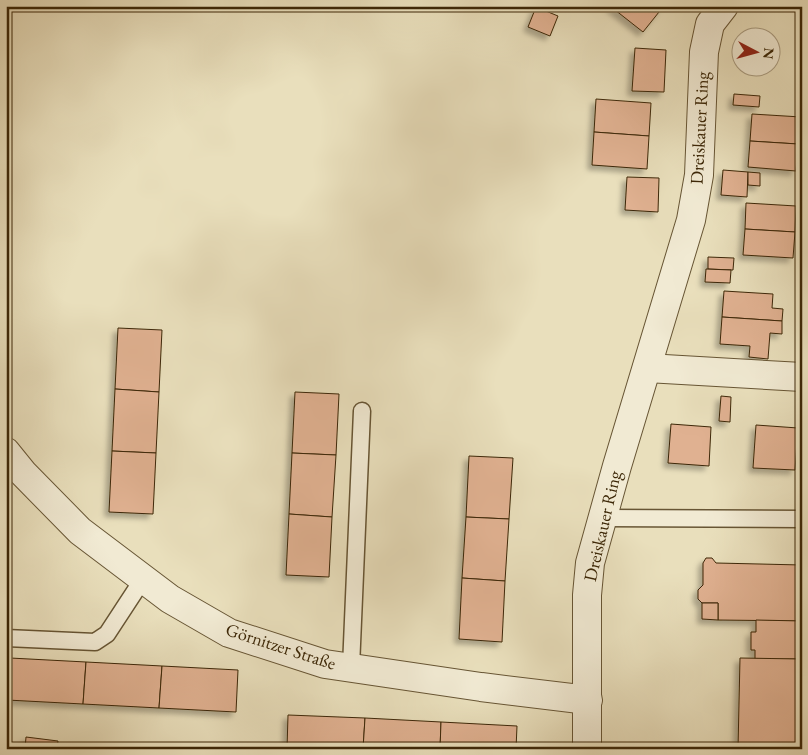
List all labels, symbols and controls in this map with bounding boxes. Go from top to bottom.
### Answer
north arrow [730,28,780,78]
text: N [759,47,778,61]
street label: Dreiskauer Ring [685,71,713,185]
street label: Dreiskauer Ring [578,468,626,584]
street label: Görnitzer Straße [223,617,339,675]

